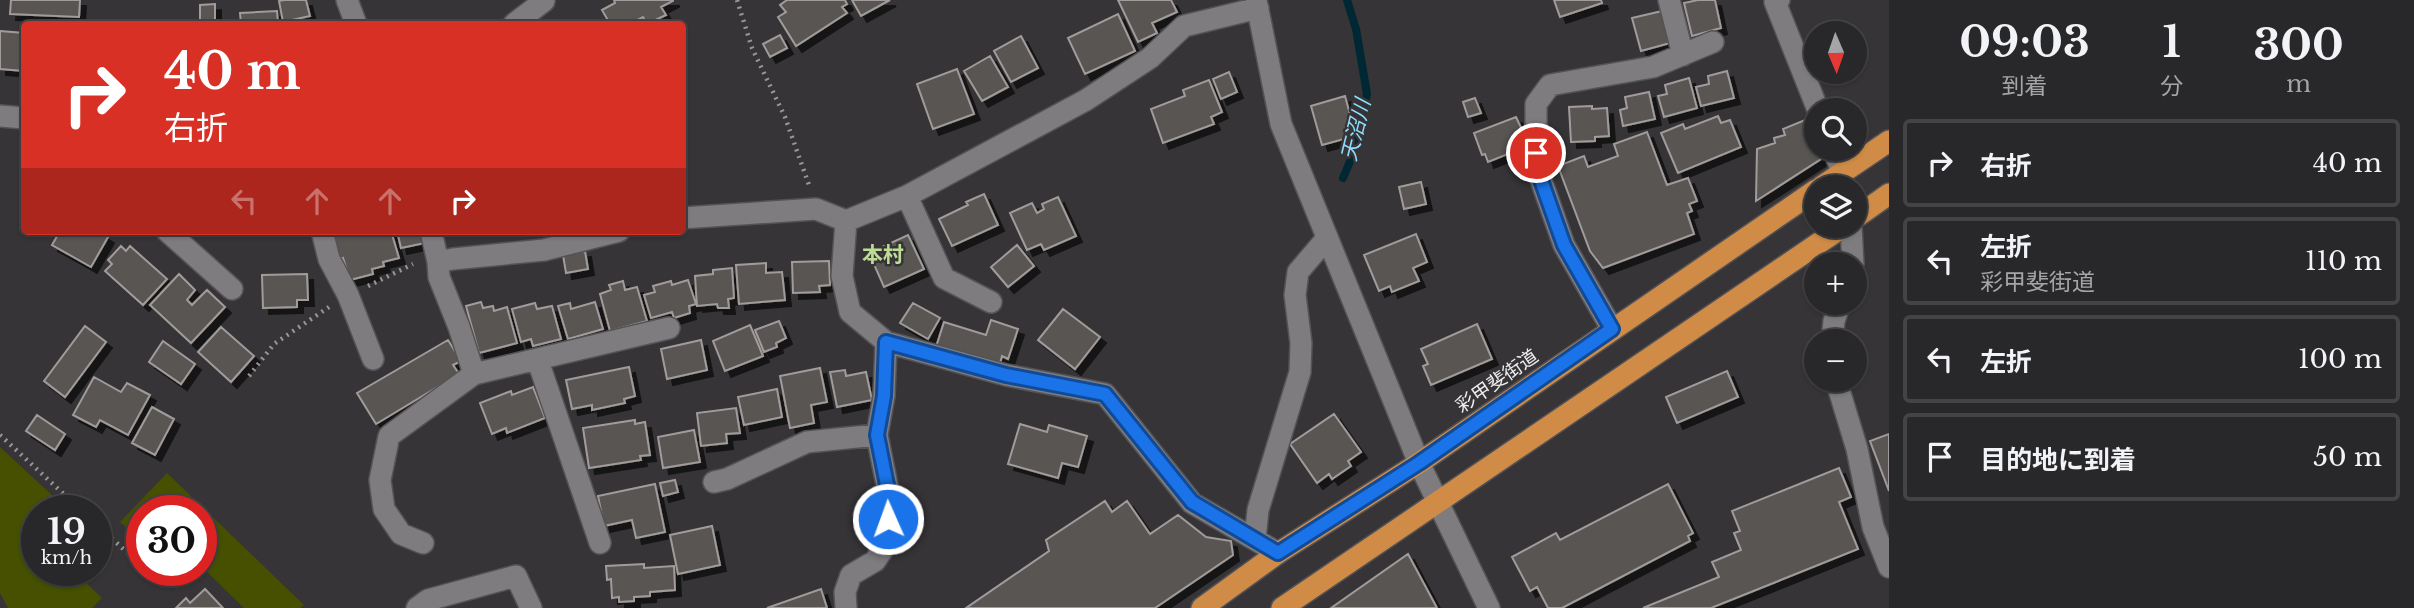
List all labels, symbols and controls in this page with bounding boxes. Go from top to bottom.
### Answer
text: 09:03 [1959,16,2090,68]
text: 1 [2162,16,2181,68]
text: 300 [2253,19,2344,71]
north arrow [1804,21,1867,84]
map controls [1804,21,1867,392]
text: 40 m [164,41,301,102]
icon: right [49,49,140,140]
text: m [2286,70,2311,98]
text: 到着 [2002,72,2048,100]
text: 分 [2160,72,2183,100]
water label: 天沼川 [1336,94,1377,164]
button: search [1804,98,1867,161]
text: 右折 [164,108,228,148]
pin [1506,123,1566,183]
icon: arrive [1517,134,1555,172]
icon: right [1921,144,1959,182]
text: 40 m [2313,147,2382,179]
text: 右折 [1980,150,2032,182]
button: layers [1804,175,1867,238]
icon: left [225,182,263,220]
icon: ahead [298,182,336,220]
icon: ahead [371,182,409,220]
icon: right [444,182,482,220]
text: 左折 [1980,231,2032,263]
district label: 本村 [862,242,904,268]
icon: left [1921,242,1959,280]
text: 110 m [2305,245,2382,277]
button: + [1804,252,1867,315]
text: 彩甲斐街道 [1980,268,2095,296]
button: − [1804,329,1867,392]
icon: left [1921,340,1959,378]
text: 100 m [2298,343,2382,375]
street label: 彩甲斐街道 [1451,344,1543,418]
text: 左折 [1980,346,2032,378]
icon: arrive [1921,438,1959,476]
text: 50 m [2313,441,2382,473]
text: 目的地に到着 [1980,444,2136,476]
position arrow [851,482,925,556]
speed limit sign: 30 [126,495,217,586]
text: 19 [47,510,86,553]
text: km/h [41,547,92,569]

